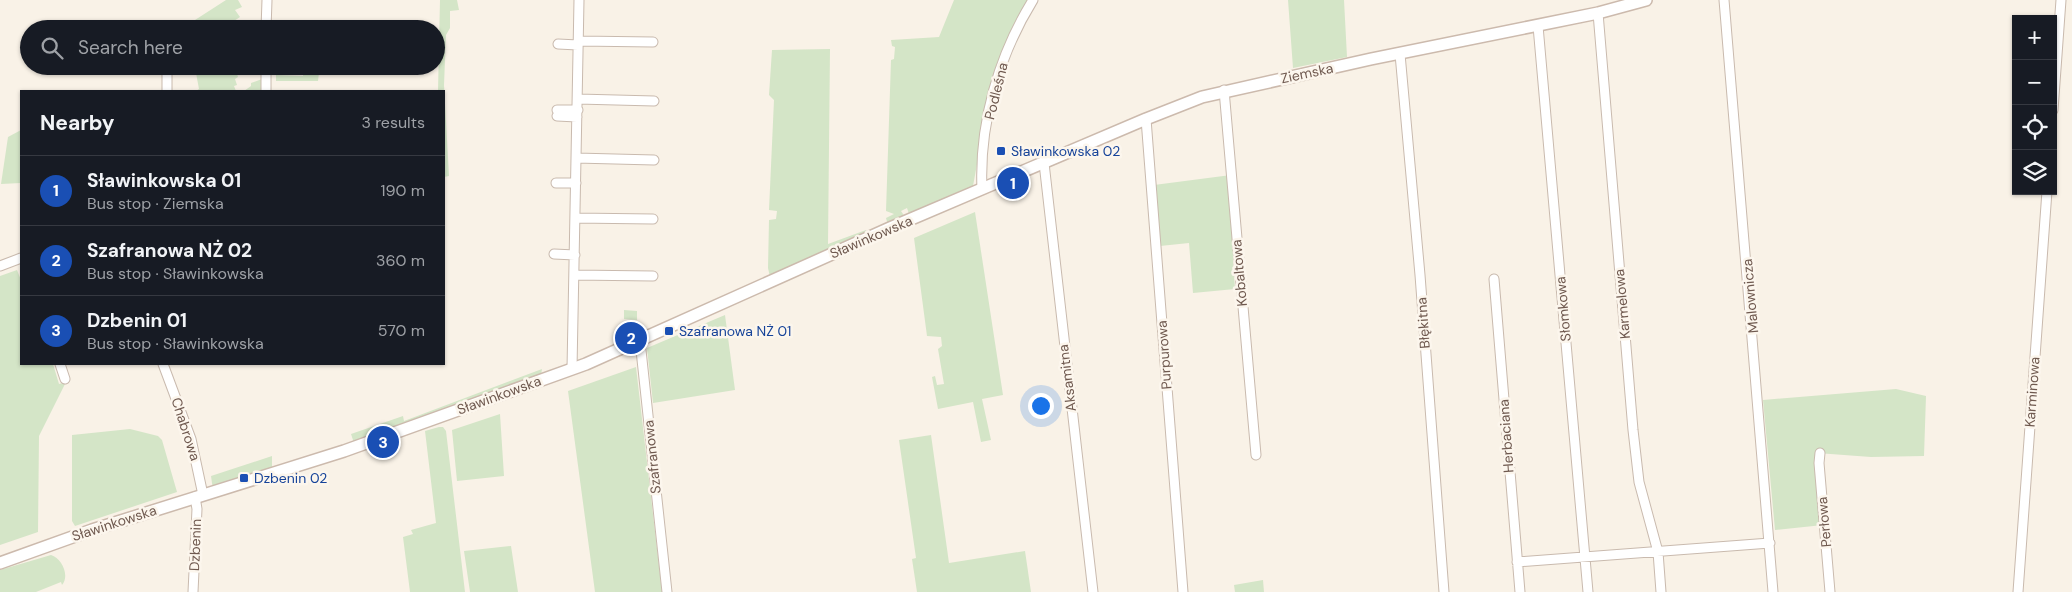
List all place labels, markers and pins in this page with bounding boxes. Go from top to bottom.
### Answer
place label: Sławinkowska 02 [1011,142,1120,160]
marker: Sławinkowska 02 [995,145,1007,157]
pin: 1 [997,164,1029,202]
pin: 2 [615,319,647,357]
place label: Szafranowa NŻ 01 [679,322,791,340]
marker: Szafranowa NŻ 01 [663,325,675,337]
pin: 3 [367,423,399,461]
place label: Dzbenin 02 [254,469,327,487]
marker: Dzbenin 02 [238,472,250,484]

